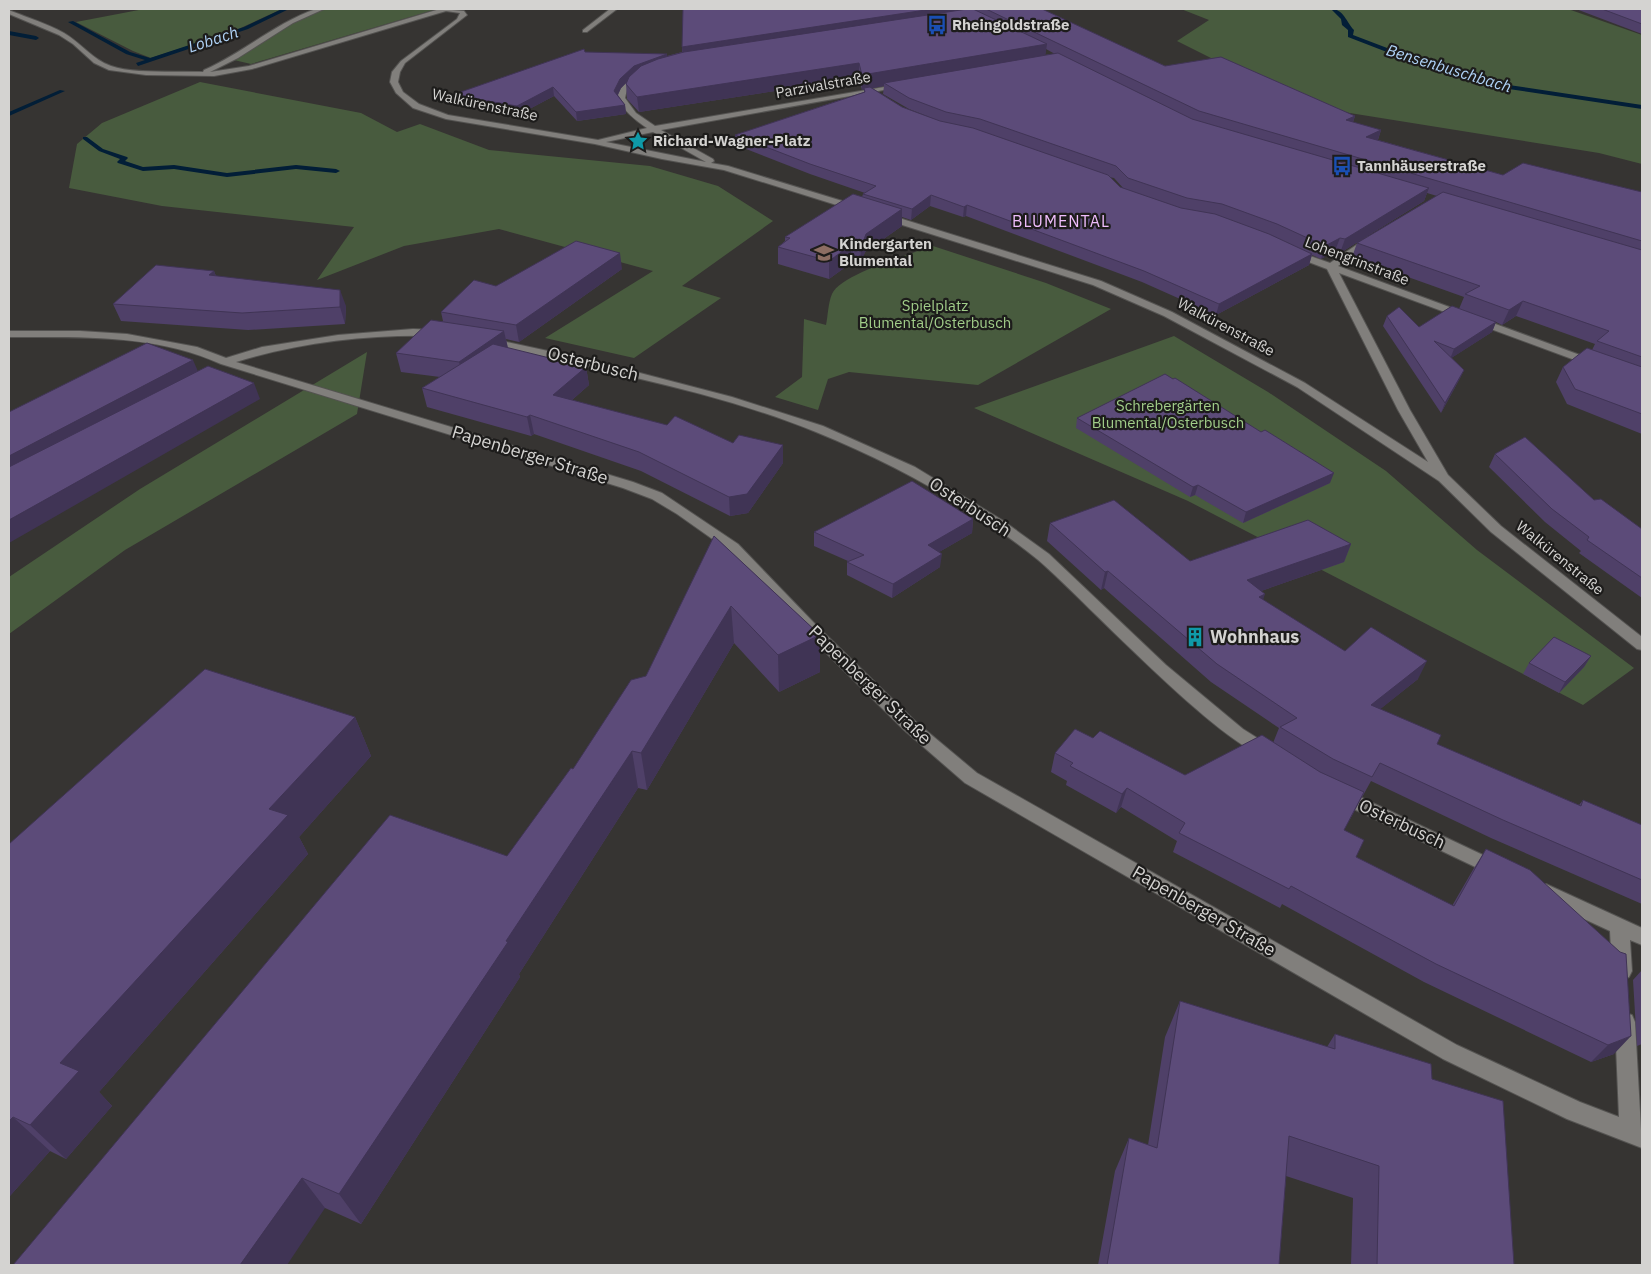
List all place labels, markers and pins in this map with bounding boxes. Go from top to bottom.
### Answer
bus stop icon: Rheingoldstraße [926,14,948,36]
place label: Rheingoldstraße [952,15,1069,34]
place icon: Richard-Wagner-Platz [627,130,649,152]
place label: Richard-Wagner-Platz [653,131,811,150]
bus stop icon: Tannhäuserstraße [1331,155,1353,177]
place label: Tannhäuserstraße [1357,156,1486,175]
place label: Kindergarten Blumental [839,234,932,270]
school or university icon: Kindergarten Blumental [813,242,835,264]
place label: Wohnhaus [1210,625,1299,648]
building icon: Wohnhaus [1184,626,1206,648]

